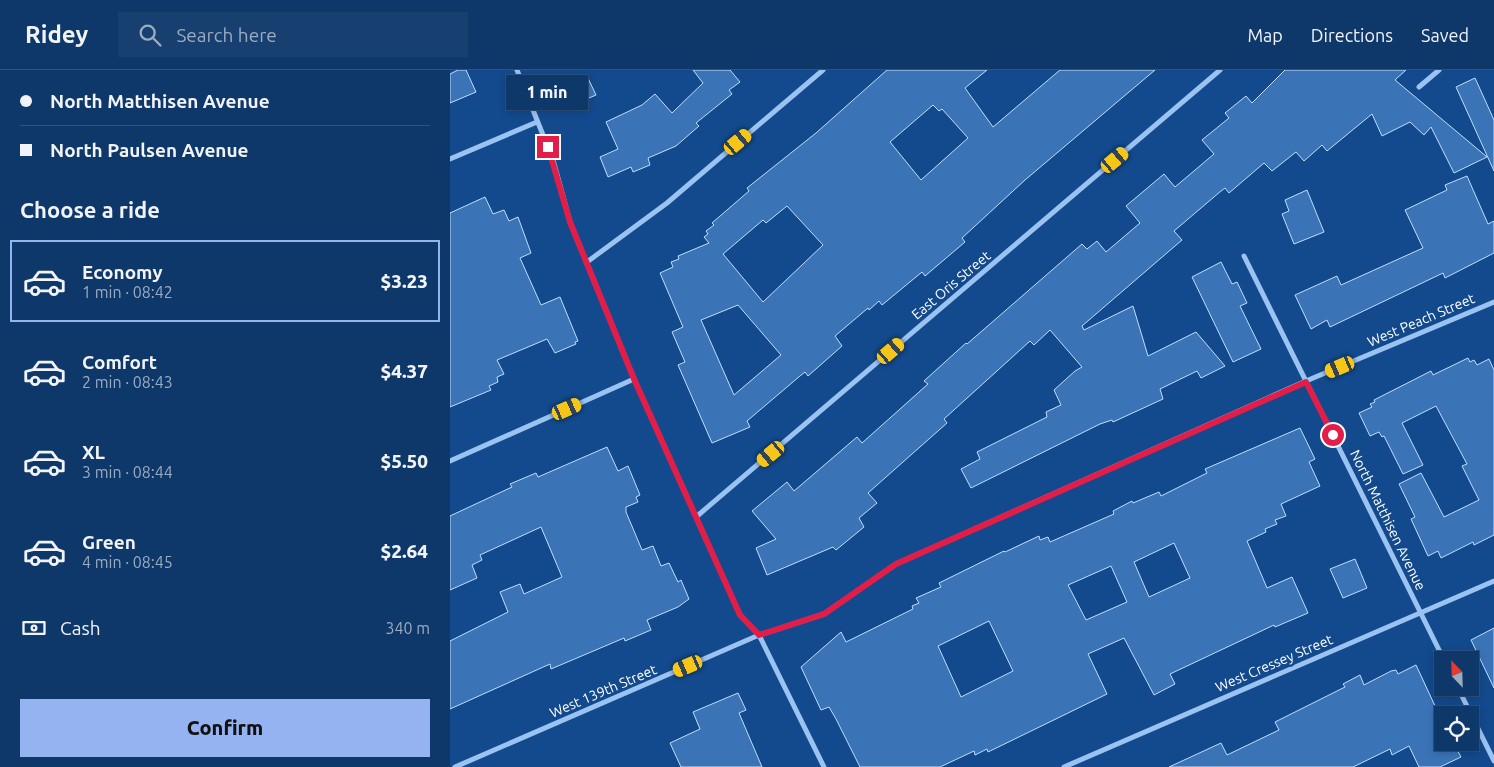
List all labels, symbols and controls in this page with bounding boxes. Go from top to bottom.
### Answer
search box [118,12,468,57]
text: Ridey [25,21,88,48]
icon: search [136,21,164,49]
text: Search here [176,24,277,46]
text: Map [1247,25,1283,45]
text: Directions [1311,25,1393,45]
text: Saved [1421,25,1469,45]
callout: 1 min [507,75,589,110]
text: 1 min [527,83,567,101]
text: North Matthisen Avenue [50,90,270,112]
car [721,127,754,157]
route end [537,136,559,158]
text: North Paulsen Avenue [50,139,249,161]
car [1098,145,1131,175]
text: Choose a ride [20,197,160,222]
street label: East Oris Street [908,247,994,323]
icon: car [22,259,67,304]
text: Economy [82,261,163,283]
text: $3.23 [380,270,428,292]
text: 1 min · 08:42 [82,283,173,301]
street label: West Peach Street [1365,290,1478,350]
car [874,335,907,367]
icon: car [22,349,67,394]
text: Comfort [82,351,157,373]
car [1323,354,1356,380]
text: $4.37 [380,360,428,382]
text: 2 min · 08:43 [82,373,173,391]
car [550,396,583,422]
route start [1322,424,1344,446]
icon: car [22,439,67,484]
car [754,439,787,469]
text: XL [82,441,105,463]
street label: North Matthisen Avenue [1347,447,1429,593]
text: $5.50 [380,450,428,472]
text: 3 min · 08:44 [82,463,173,481]
icon: car [22,529,67,574]
text: Green [82,531,136,553]
text: $2.64 [380,540,428,562]
text: 4 min · 08:45 [82,553,173,571]
icon: cash [20,614,48,642]
text: Cash [60,617,101,639]
text: 340 m [385,619,430,637]
street label: West Cressey Street [1213,631,1335,695]
north arrow [1434,651,1479,696]
map controls [1434,651,1479,751]
car [671,653,704,679]
street label: West 139th Street [547,661,659,721]
button: Confirm [20,699,430,757]
button: locate [1434,706,1479,751]

